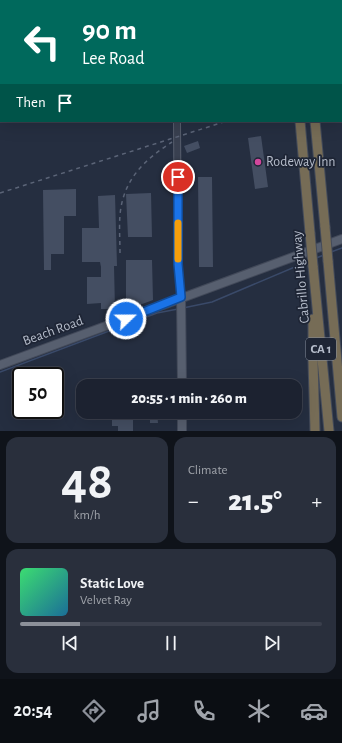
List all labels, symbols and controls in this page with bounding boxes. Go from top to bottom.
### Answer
icon: left [16,16,68,68]
text: 90 m [82,17,137,45]
text: Lee Road [82,50,145,68]
icon: arrive [54,92,76,114]
text: Then [16,95,46,110]
place label: Rodeway Inn [266,155,336,169]
marker: Rodeway Inn [253,157,263,167]
pin [161,160,195,194]
icon: arrive [167,166,189,188]
street label: Cabrillo Highway [290,230,312,324]
position arrow [105,298,147,340]
street label: Beach Road [21,314,85,348]
road number: CA 1 [306,338,336,360]
speed limit sign: 50 [12,367,64,419]
text: 20:55 · 1 min · 260 m [131,391,247,406]
text: 48 [61,456,113,508]
text: Climate [188,464,227,477]
text: 21.5° [228,486,282,516]
text: − [188,490,199,512]
text: + [311,490,322,512]
text: km/h [74,509,100,522]
text: Static Love [80,576,144,591]
text: Velvet Ray [80,594,132,607]
icon: previous [59,632,81,654]
icon: pause [160,632,182,654]
icon: next [261,632,283,654]
icon: directions [80,697,108,725]
icon: music [135,697,163,725]
icon: phone [190,697,218,725]
icon: climate [245,697,273,725]
icon: car [300,697,328,725]
text: 20:54 [14,702,52,720]

